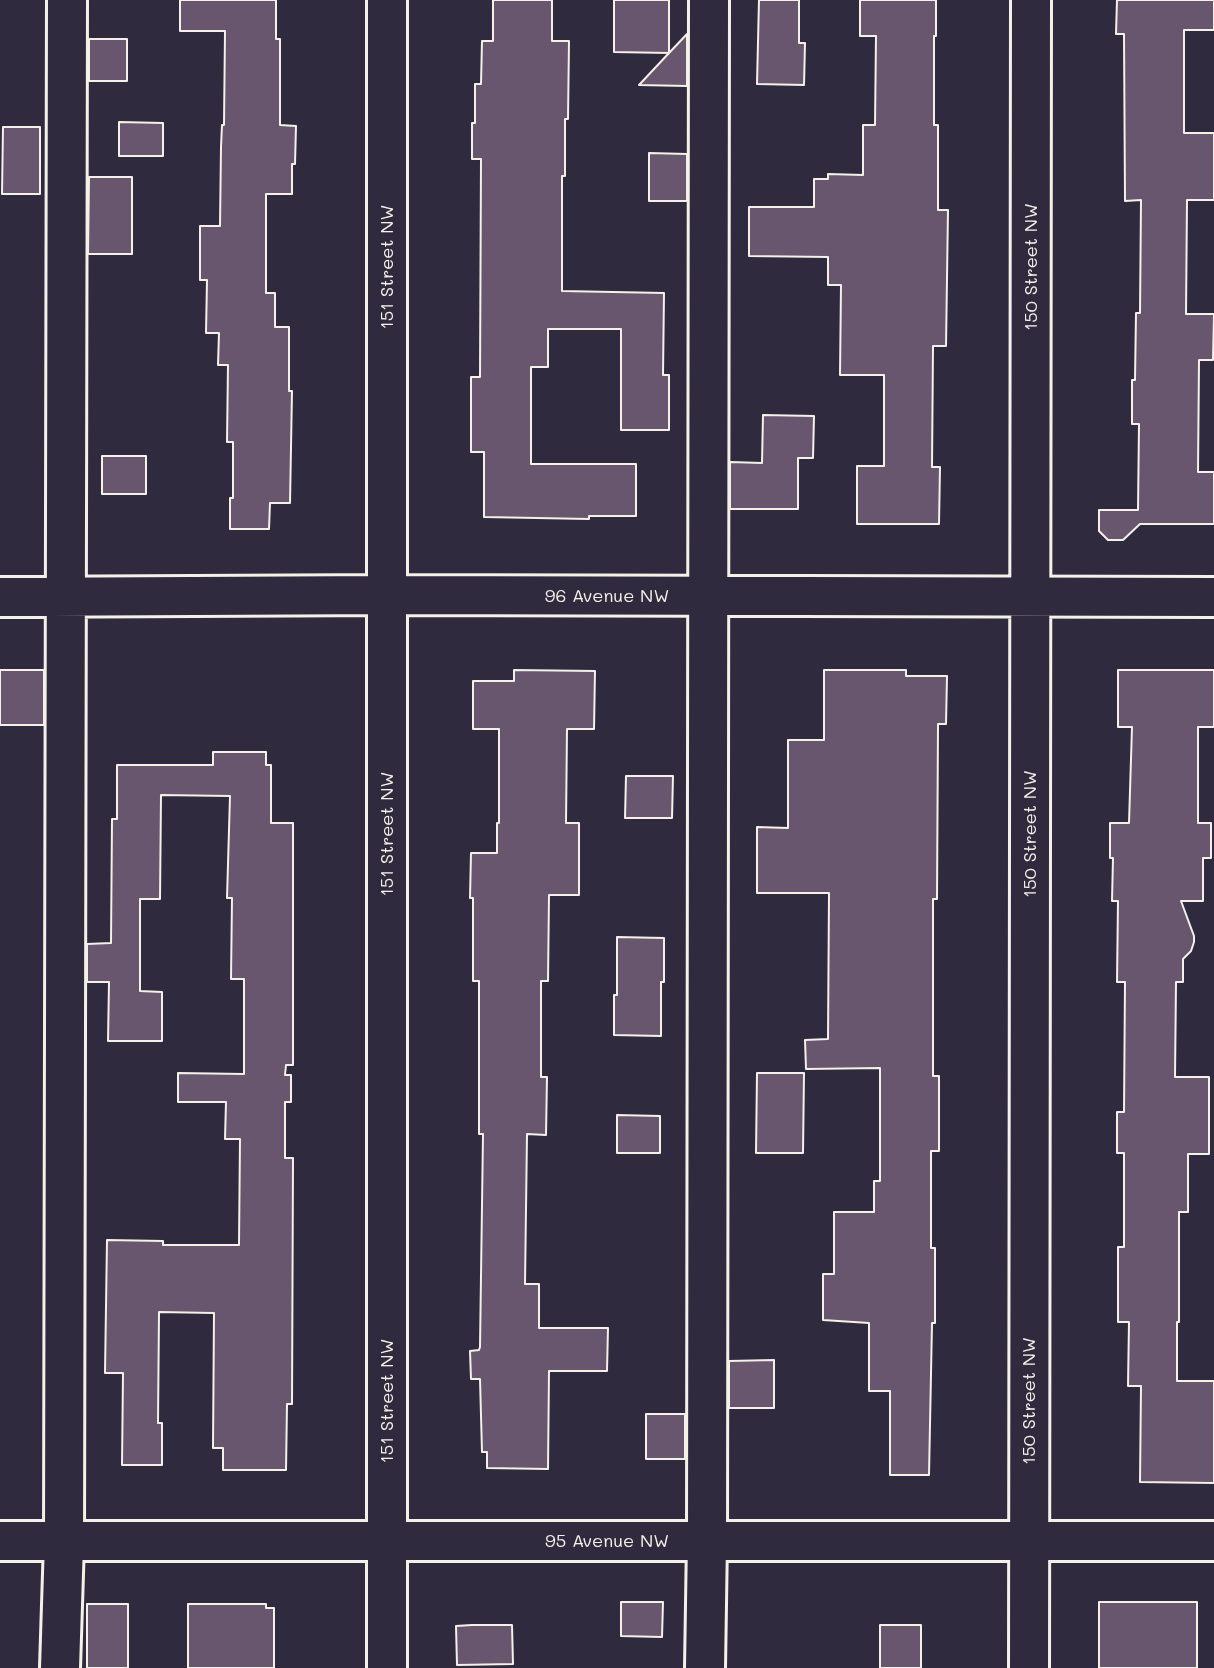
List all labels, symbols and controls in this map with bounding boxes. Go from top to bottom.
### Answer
street label: 150 Street NW [1020,203,1042,331]
street label: 151 Street NW [376,205,398,329]
street label: 96 Avenue NW [545,585,669,607]
street label: 150 Street NW [1019,770,1041,898]
street label: 151 Street NW [376,772,398,896]
street label: 150 Street NW [1018,1337,1040,1465]
street label: 151 Street NW [376,1339,398,1463]
street label: 95 Avenue NW [545,1530,669,1552]

